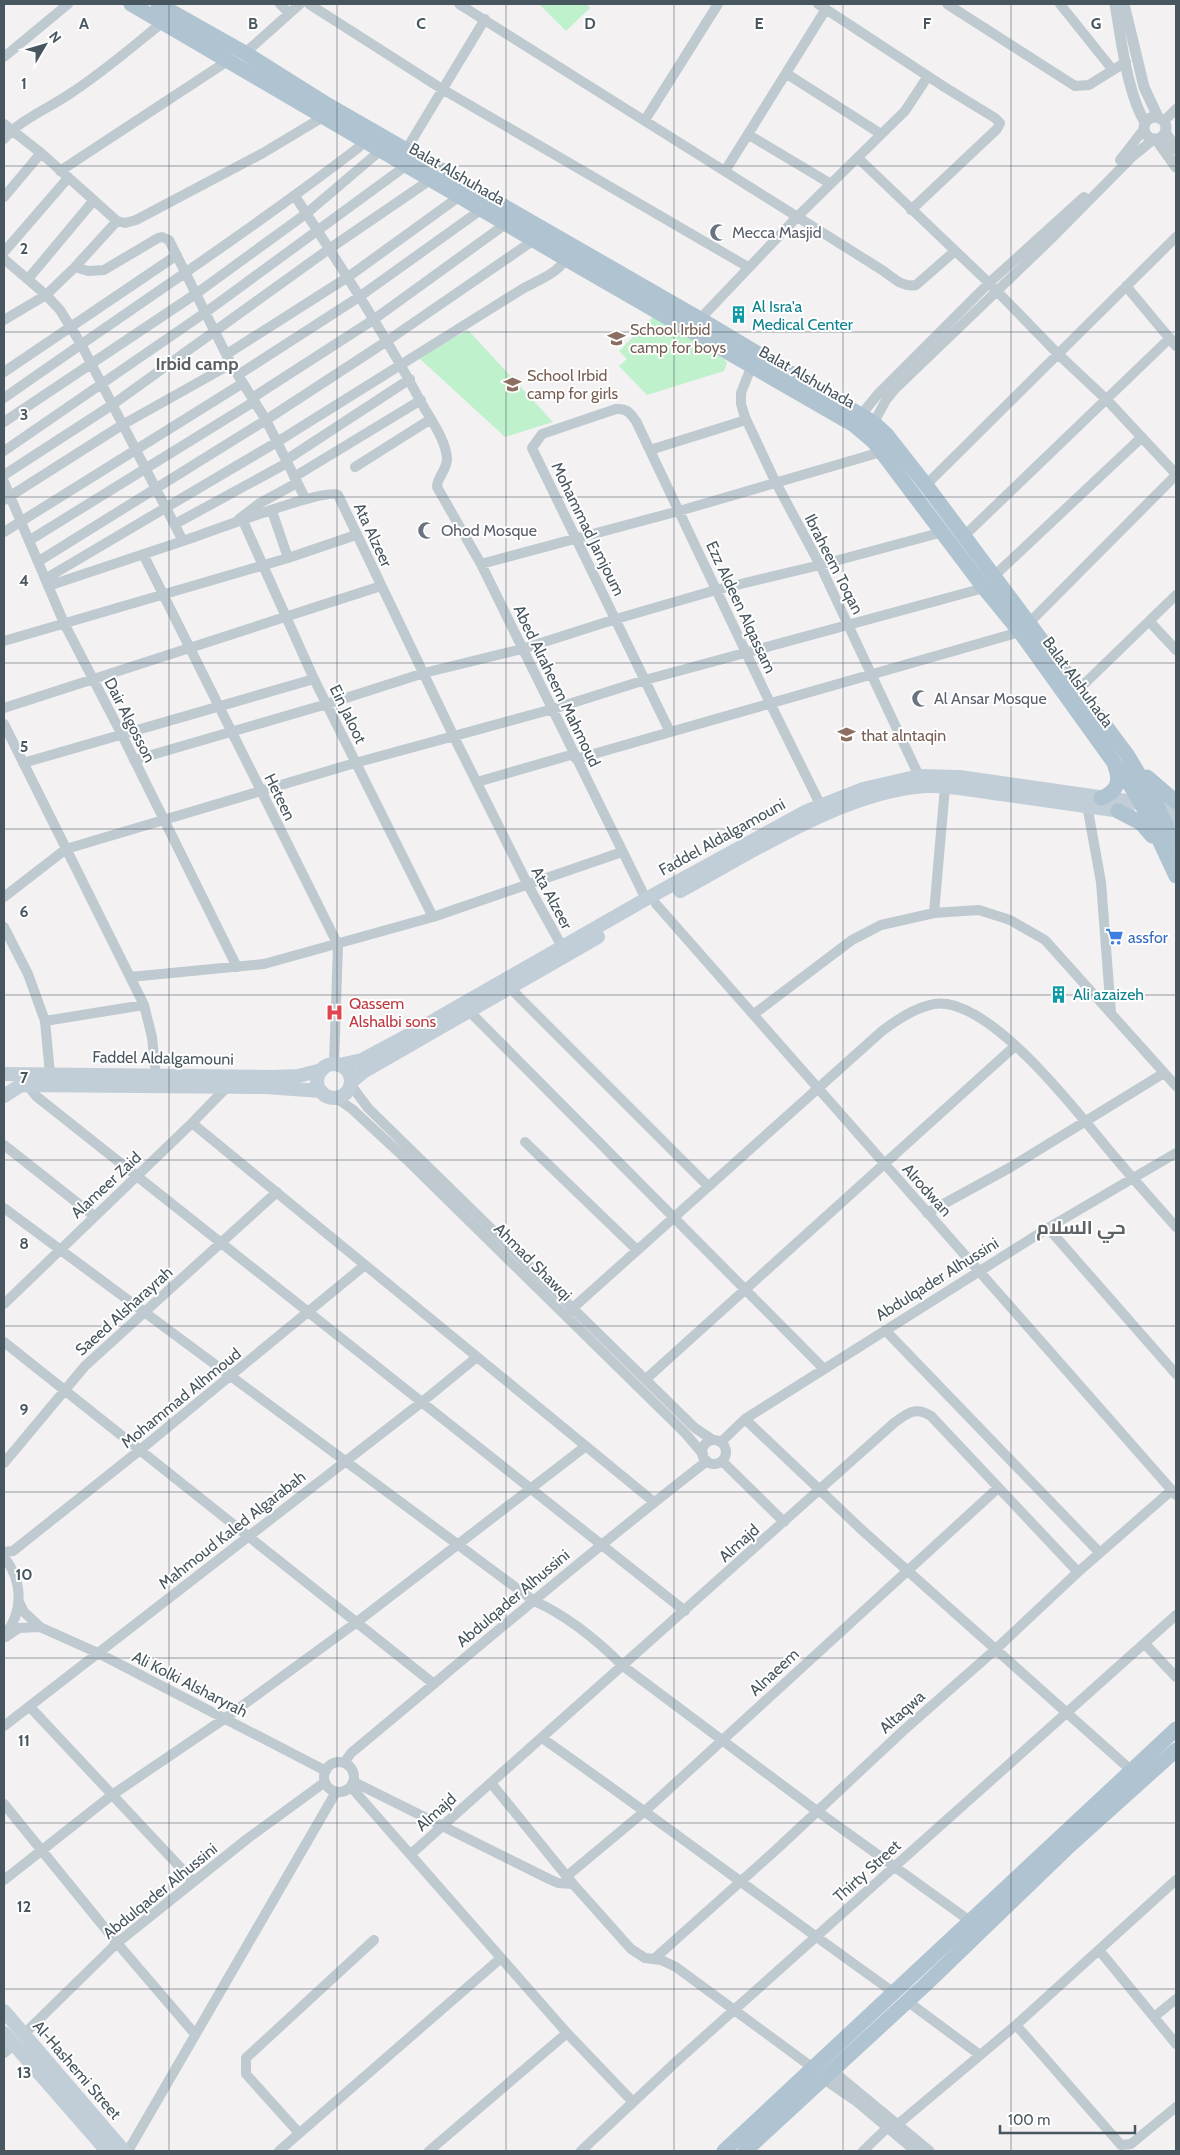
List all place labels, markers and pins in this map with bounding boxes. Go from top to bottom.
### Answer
mosque icon: Mecca Masjid [708,222,728,242]
place label: Mecca Masjid [732,223,822,242]
place label: Al Isra'a Medical Center [752,297,854,334]
building icon: Al Isra'a Medical Center [728,305,748,325]
place label: School Irbid camp for boys [630,320,727,357]
school or university icon: School Irbid camp for boys [606,328,626,348]
place label: School Irbid camp for girls [527,366,619,403]
school or university icon: School Irbid camp for girls [503,374,523,394]
mosque icon: Ohod Mosque [417,520,437,540]
place label: Ohod Mosque [441,521,537,540]
mosque icon: Al Ansar Mosque [910,688,930,708]
place label: Al Ansar Mosque [934,689,1047,708]
school or university icon: that alntaqin [837,725,857,745]
place label: that alntaqin [861,726,946,745]
supermarket icon: assfor [1104,927,1124,947]
place label: assfor [1128,928,1169,947]
building icon: Ali azaizeh [1049,984,1069,1004]
place label: Ali azaizeh [1073,985,1144,1004]
place label: Qassem Alshalbi sons [349,994,437,1031]
hospital icon: Qassem Alshalbi sons [325,1002,345,1022]

